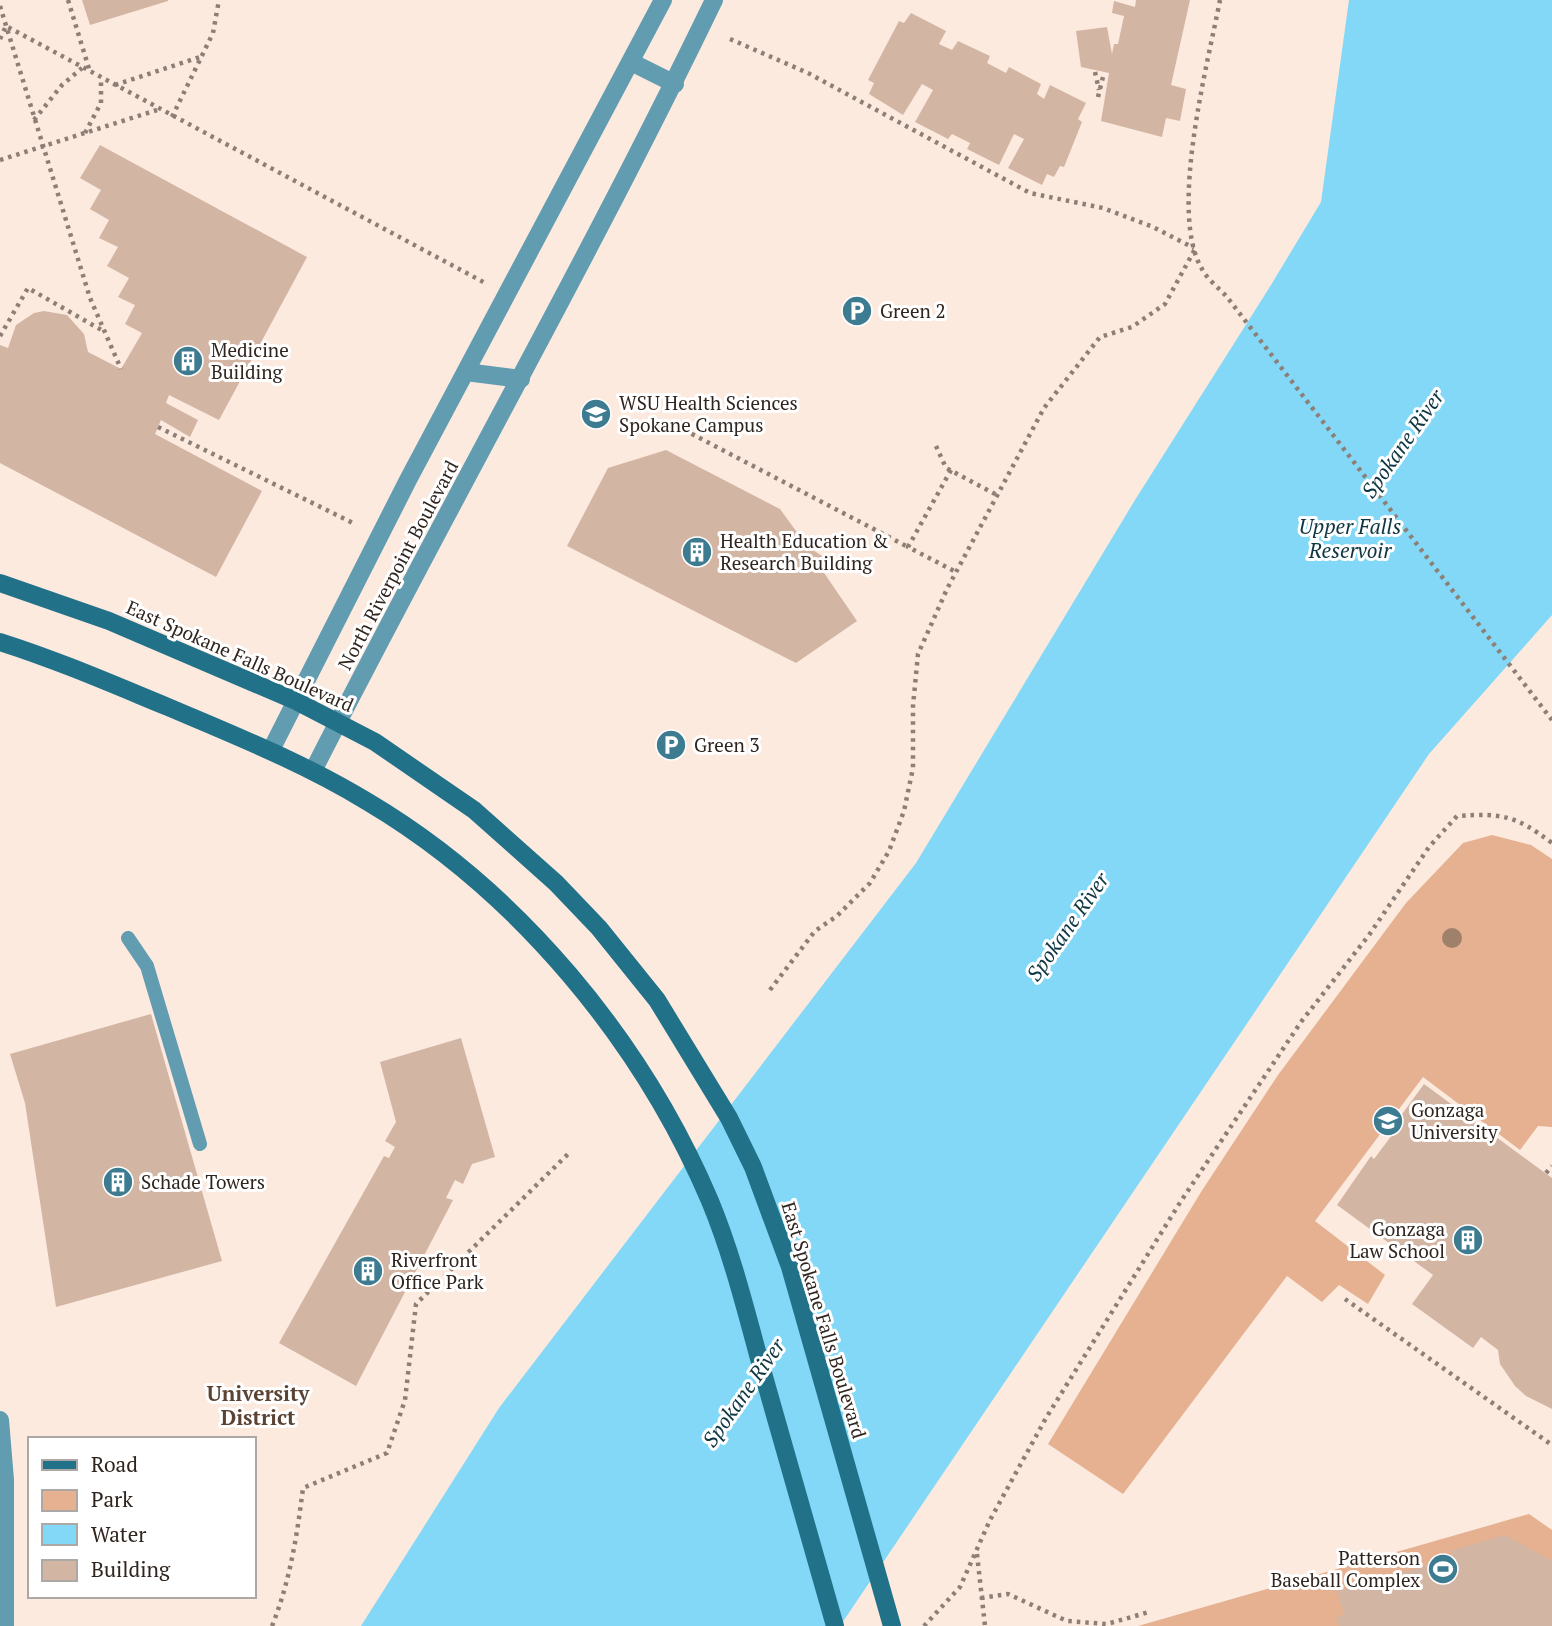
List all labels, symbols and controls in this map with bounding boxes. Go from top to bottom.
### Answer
parking icon: Green 2 [840,294,874,328]
place label: Green 2 [880,298,946,323]
place label: Medicine Building [211,337,289,384]
building icon: Medicine Building [171,344,205,378]
water label: Spokane River [1355,383,1450,503]
place label: WSU Health Sciences Spokane Campus [619,390,798,437]
school or university icon: WSU Health Sciences Spokane Campus [579,397,613,431]
street label: North Riverpoint Boulevard [332,455,464,674]
water label: Upper Falls Reservoir [1299,512,1401,564]
place label: Health Education & Research Building [720,528,888,575]
building icon: Health Education & Research Building [680,535,714,569]
street label: East Spokane Falls Boulevard [123,594,358,717]
parking icon: Green 3 [654,728,688,762]
place label: Green 3 [694,732,760,757]
water label: Spokane River [1020,866,1115,986]
place label: Gonzaga University [1411,1097,1498,1144]
school or university icon: Gonzaga University [1371,1104,1405,1138]
building icon: Schade Towers [101,1165,135,1199]
place label: Schade Towers [141,1169,265,1194]
street label: East Spokane Falls Boulevard [777,1198,873,1442]
place label: Gonzaga Law School [1350,1216,1445,1263]
building icon: Gonzaga Law School [1451,1223,1485,1257]
place label: Riverfront Office Park [391,1247,484,1294]
building icon: Riverfront Office Park [351,1254,385,1288]
water label: Spokane River [696,1332,791,1452]
district label: University District [207,1379,310,1431]
legend [28,1437,256,1598]
text: Road [91,1450,138,1478]
text: Park [91,1485,133,1513]
text: Water [91,1520,146,1548]
place label: Patterson Baseball Complex [1271,1545,1420,1592]
sports icon: Patterson Baseball Complex [1426,1552,1460,1586]
text: Building [91,1555,171,1583]

